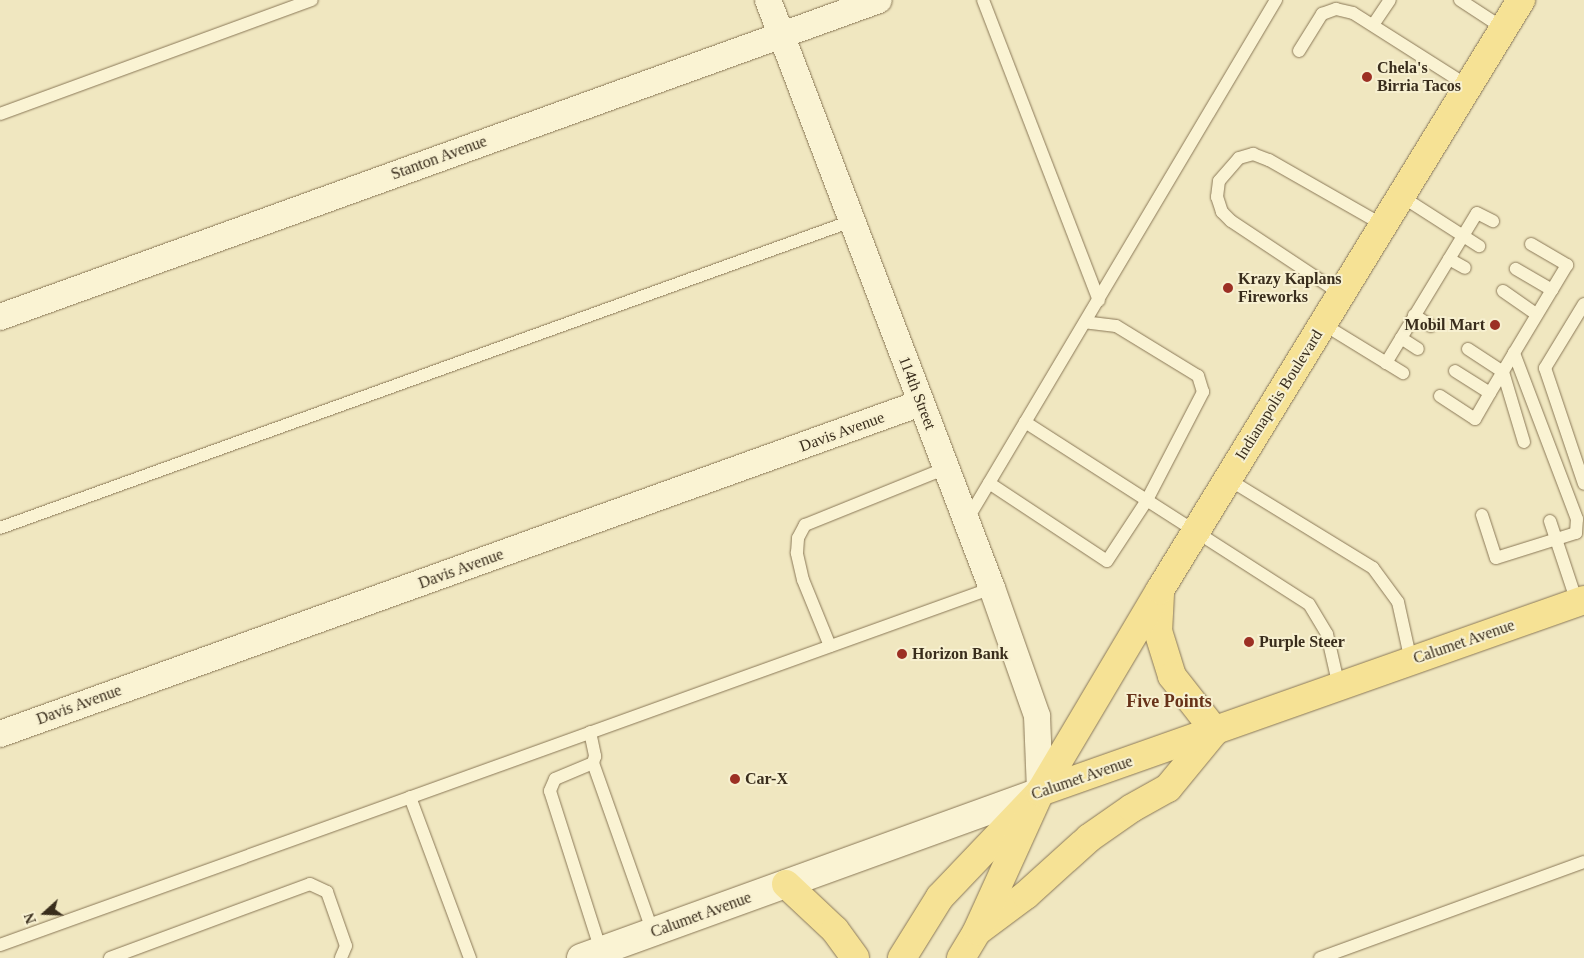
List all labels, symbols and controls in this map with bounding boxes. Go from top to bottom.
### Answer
place label: Chela's Birria Tacos [1377,58,1461,96]
marker: Chela's Birria Tacos [1361,71,1373,83]
street label: Stanton Avenue [388,132,490,184]
place label: Krazy Kaplans Fireworks [1238,269,1342,307]
marker: Krazy Kaplans Fireworks [1222,282,1234,294]
place label: Mobil Mart [1405,315,1485,335]
marker: Mobil Mart [1489,319,1501,331]
street label: Indianapolis Boulevard [1231,326,1327,464]
street label: 114th Street [894,354,940,432]
street label: Davis Avenue [796,408,888,456]
street label: Davis Avenue [415,545,507,593]
street label: Calumet Avenue [1410,616,1518,668]
place label: Purple Steer [1259,632,1345,652]
marker: Purple Steer [1243,636,1255,648]
place label: Horizon Bank [912,644,1008,664]
marker: Horizon Bank [896,648,908,660]
street label: Davis Avenue [33,681,125,729]
district label: Five Points [1126,690,1212,712]
street label: Calumet Avenue [1028,752,1136,804]
place label: Car-X [745,769,788,789]
marker: Car-X [729,773,741,785]
north arrow [20,888,70,938]
street label: Calumet Avenue [648,888,754,942]
text: N [22,911,39,926]

